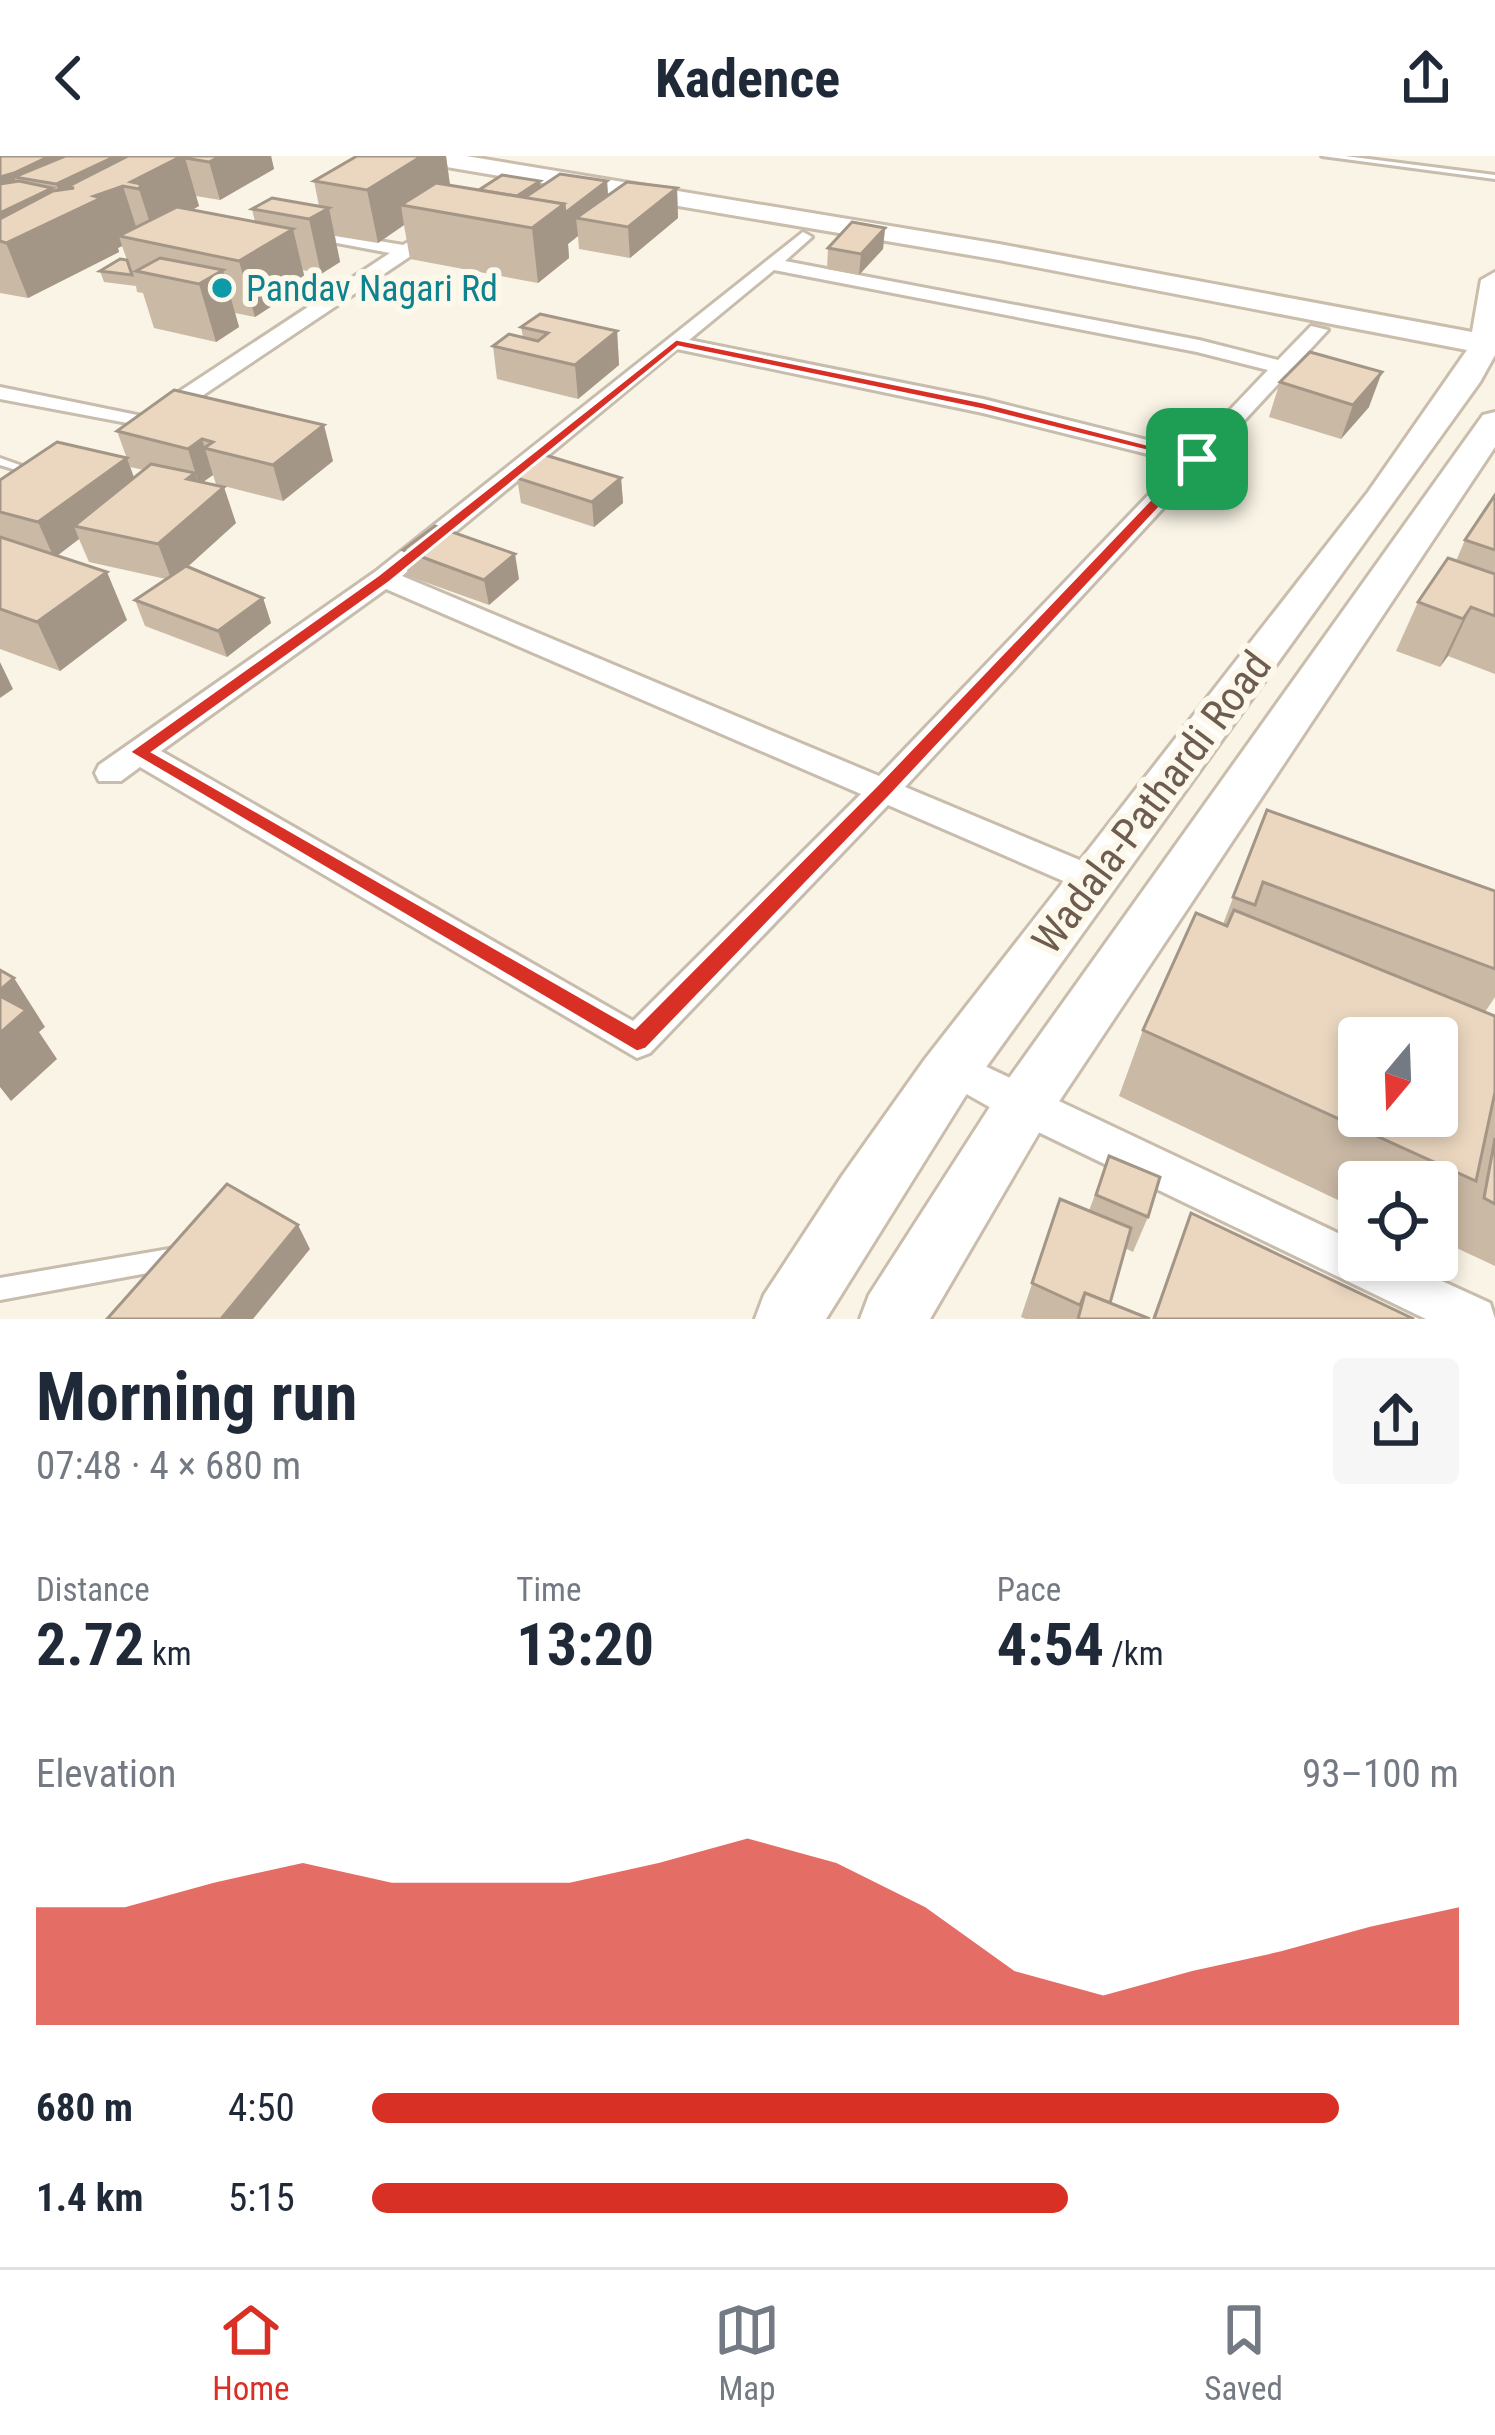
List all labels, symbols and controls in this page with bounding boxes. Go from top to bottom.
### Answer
icon: back [36,45,102,111]
icon: share [1393,45,1459,111]
text: Kadence [655,47,840,110]
place label: Pandav Nagari Rd [246,268,498,310]
marker: Pandav Nagari Rd [209,275,235,301]
pin [1146,408,1248,510]
icon: arrive [1164,426,1230,492]
street label: Wadala-Pathardi Road [1022,642,1281,963]
north arrow [1338,1017,1458,1137]
map controls [1338,1017,1458,1281]
button: locate [1338,1161,1458,1281]
button: share [1333,1358,1459,1484]
text: Morning run [36,1359,358,1436]
text: 07:48 · 4 × 680 m [36,1443,301,1489]
text: Distance [36,1570,150,1609]
text: Time [516,1570,581,1609]
text: Pace [997,1570,1061,1609]
text: 2.72 [36,1609,144,1680]
text: 13:20 [516,1609,654,1680]
text: 4:54 [997,1609,1104,1680]
text: km [144,1634,192,1673]
text: /km [1104,1634,1164,1673]
text: Elevation [36,1751,176,1797]
text: 93–100 m [1302,1751,1459,1797]
text: 680 m [36,2085,133,2131]
text: 4:50 [228,2085,295,2131]
text: 1.4 km [36,2175,143,2221]
text: 5:15 [228,2175,295,2221]
tab: Home [212,2297,290,2408]
tab: Map [714,2297,780,2408]
tab: Saved [1204,2297,1283,2408]

